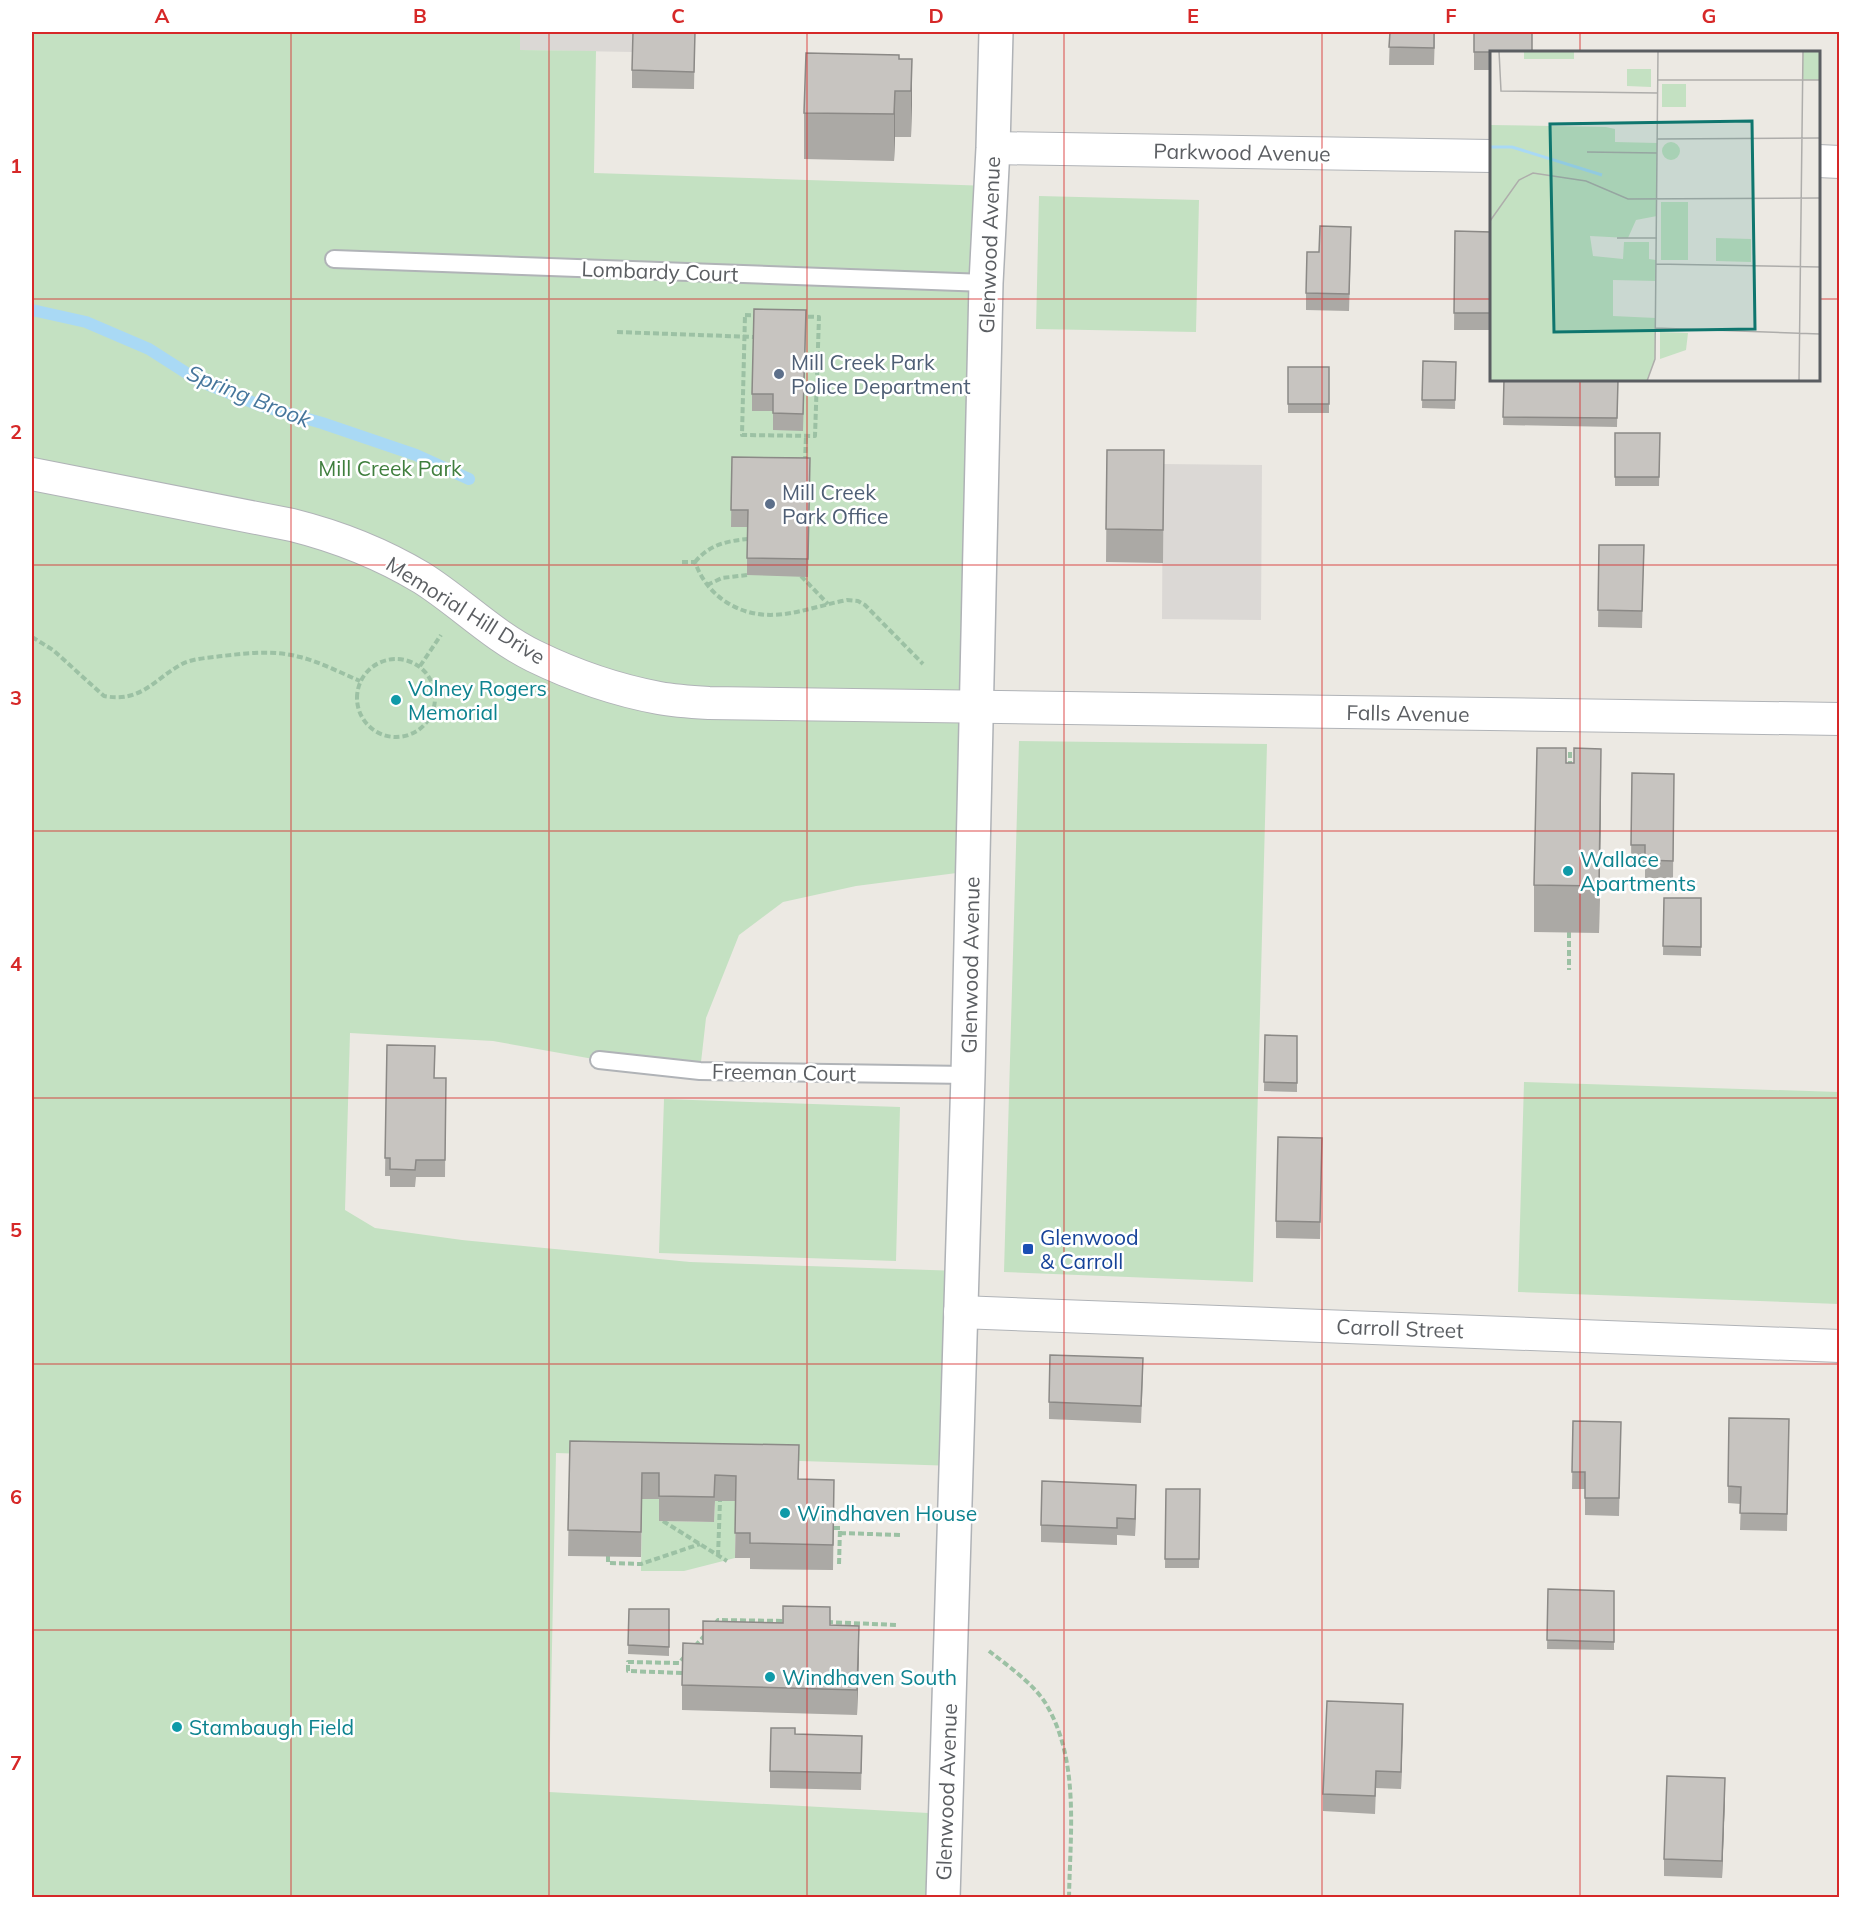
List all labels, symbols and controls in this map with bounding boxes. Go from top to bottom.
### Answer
text: A [155,3,170,28]
text: B [413,3,427,28]
text: C [671,3,685,28]
text: D [928,3,944,28]
text: E [1187,3,1199,28]
text: F [1445,3,1457,28]
text: G [1702,3,1716,28]
inset map [1490,51,1820,381]
street label: Parkwood Avenue [1153,137,1331,167]
text: 1 [10,153,22,178]
street label: Glenwood Avenue [973,156,1005,334]
street label: Lombardy Court [581,255,739,287]
place label: Mill Creek Park Police Department [791,349,971,399]
water label: Spring Brook [183,358,316,434]
marker: Mill Creek Park Police Department [772,367,786,381]
text: 2 [10,419,22,444]
park label: Mill Creek Park [318,455,462,481]
place label: Mill Creek Park Office [782,479,888,529]
marker: Mill Creek Park Office [763,497,777,511]
street label: Memorial Hill Drive [382,551,550,669]
place label: Volney Rogers Memorial [408,675,547,725]
text: 3 [10,685,22,710]
marker: Volney Rogers Memorial [389,693,403,707]
street label: Falls Avenue [1346,699,1470,727]
place label: Wallace Apartments [1580,846,1696,896]
marker: Wallace Apartments [1561,864,1575,878]
street label: Glenwood Avenue [955,876,985,1054]
text: 4 [10,951,22,976]
street label: Freeman Court [712,1058,856,1086]
text: 5 [10,1217,22,1242]
place label: Glenwood & Carroll [1040,1224,1139,1274]
marker: Glenwood & Carroll [1021,1242,1035,1256]
street label: Carroll Street [1336,1313,1464,1343]
text: 6 [10,1484,22,1509]
place label: Windhaven House [797,1500,977,1526]
marker: Windhaven House [778,1506,792,1520]
place label: Windhaven South [782,1664,957,1690]
marker: Windhaven South [763,1670,777,1684]
street label: Glenwood Avenue [930,1703,962,1881]
place label: Stambaugh Field [189,1714,354,1740]
marker: Stambaugh Field [170,1720,184,1734]
text: 7 [10,1750,22,1775]

